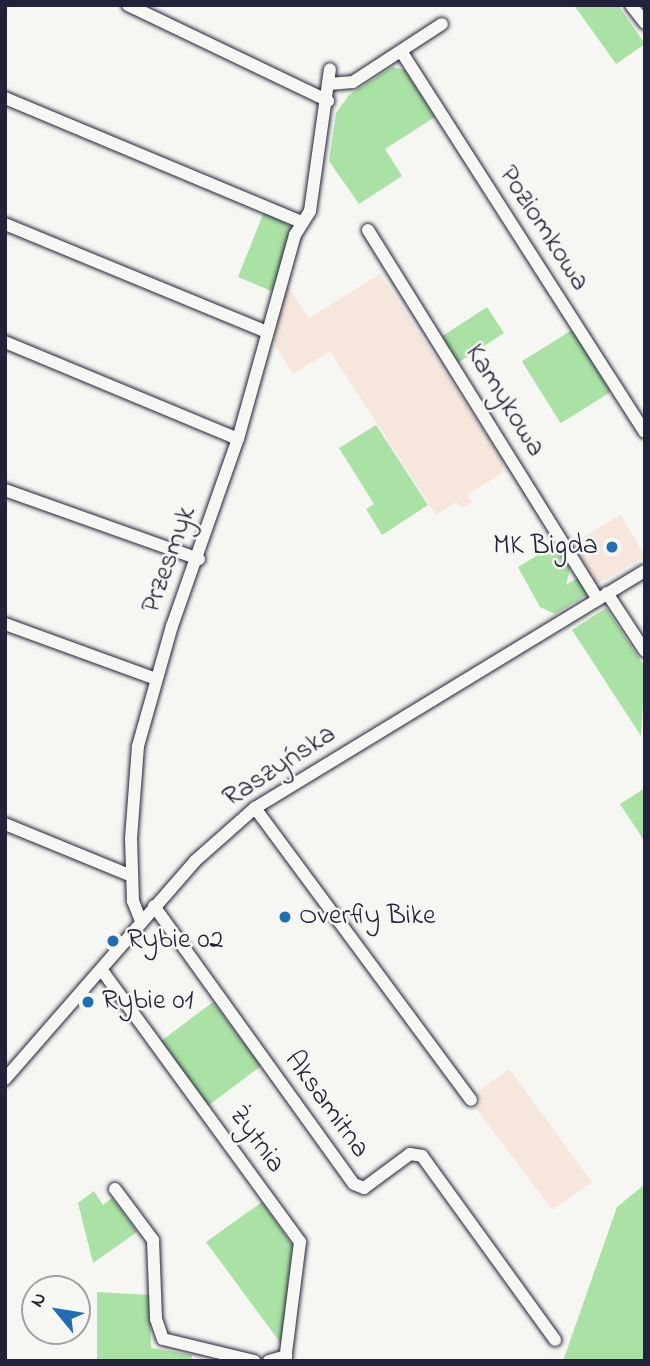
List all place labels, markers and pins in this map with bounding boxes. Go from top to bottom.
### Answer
place label: MK Bigda [493,530,598,564]
marker: MK Bigda [604,539,620,555]
place label: Overfly Bike [299,900,436,934]
marker: Overfly Bike [277,909,293,925]
place label: Rybie 02 [127,924,223,958]
marker: Rybie 02 [105,933,121,949]
place label: Rybie 01 [102,985,193,1019]
marker: Rybie 01 [80,994,96,1010]

